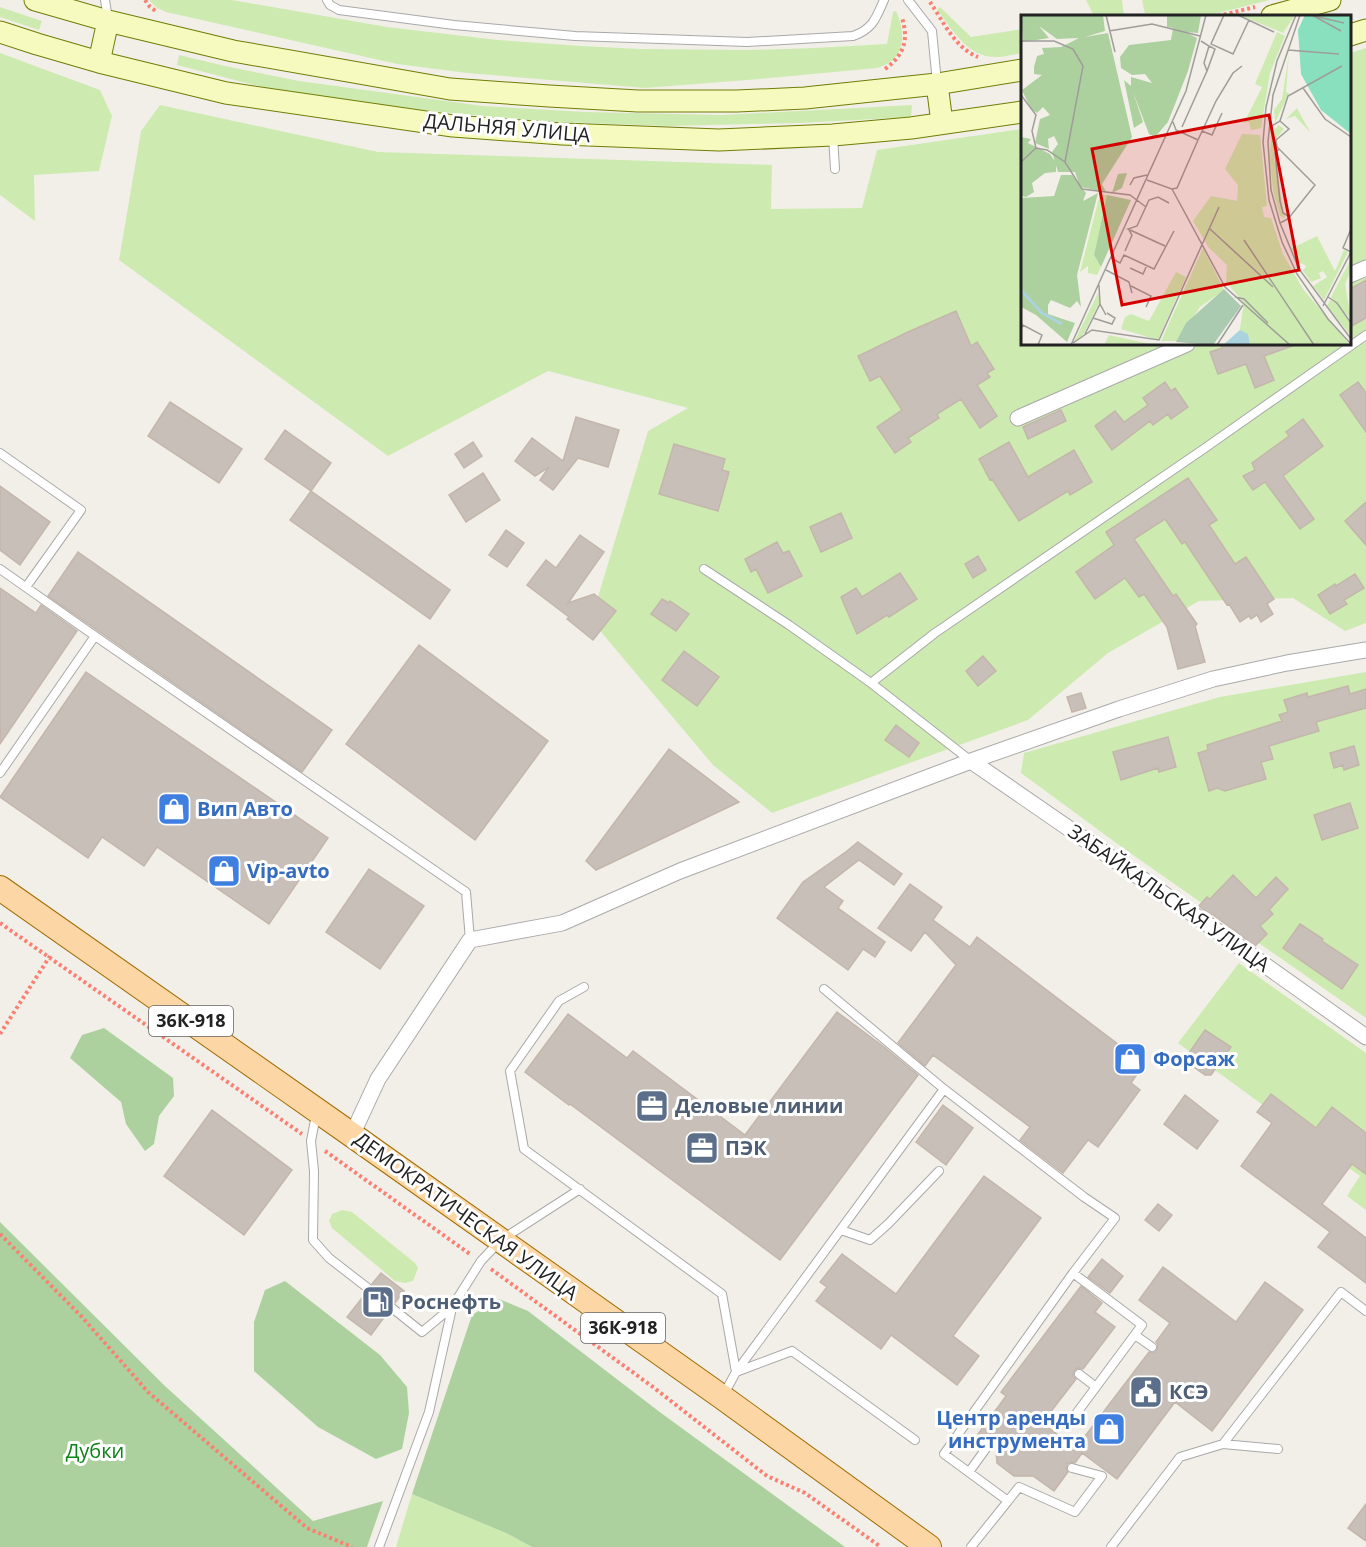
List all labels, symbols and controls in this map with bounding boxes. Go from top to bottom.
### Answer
inset map [1021,15,1351,345]
street label: ДАЛЬНЯЯ УЛИЦА [423,107,592,148]
shop icon: Вип Авто [156,791,192,827]
place label: Вип Авто [197,795,293,822]
street label: ЗАБАЙКАЛЬСКАЯ УЛИЦА [1063,818,1276,978]
shop icon: Vip-avto [206,853,242,889]
place label: Vip-avto [247,857,330,884]
road number: 36К-918 [149,1006,233,1036]
shop icon: Форсаж [1112,1041,1148,1077]
place label: Форсаж [1153,1045,1236,1072]
office icon: Деловые линии [634,1088,670,1124]
place label: Деловые линии [675,1092,843,1119]
street label: ДЕМОКРАТИЧЕСКАЯ УЛИЦА [349,1125,584,1306]
office icon: ПЭК [684,1130,720,1166]
place label: ПЭК [725,1134,767,1161]
fuel station icon: Роснефть [360,1284,396,1320]
place label: Роснефть [401,1288,501,1315]
road number: 36К-918 [581,1313,665,1343]
public building icon: КСЭ [1128,1374,1164,1410]
place label: КСЭ [1169,1378,1208,1405]
place label: Центр аренды инструмента [936,1404,1086,1454]
shop icon: Центр аренды инструмента [1091,1411,1127,1447]
park label: Дубки [66,1437,124,1464]

